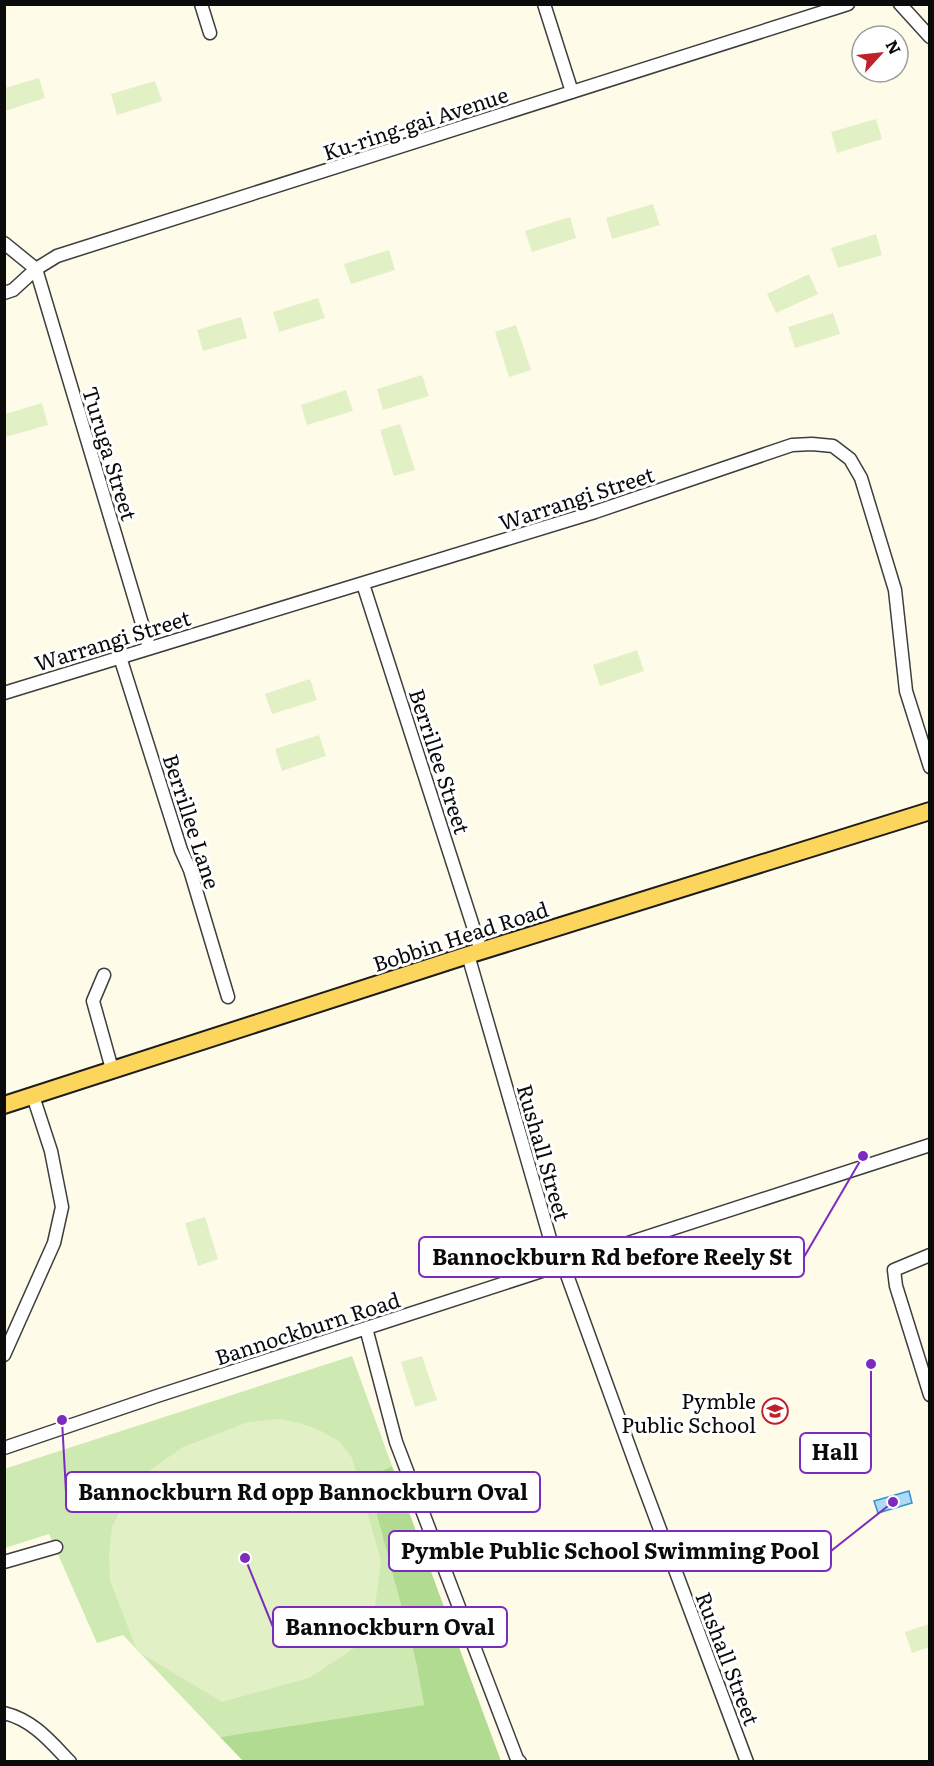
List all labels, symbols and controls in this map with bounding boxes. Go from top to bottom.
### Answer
north arrow [850,24,910,84]
text: N [881,35,908,58]
street label: Ku-ring-gai Avenue [318,77,512,167]
street label: Turuga Street [76,382,146,524]
street label: Warrangi Street [494,457,658,537]
street label: Warrangi Street [30,600,194,677]
street label: Berrillee Street [403,684,479,838]
street label: Berrillee Lane [157,749,229,893]
street label: Bobbin Head Road [368,892,552,978]
street label: Rushall Street [511,1080,579,1224]
callout: Bannockburn Rd before Reely St [419,1237,804,1277]
text: Bannockburn Rd before Reely St [432,1239,792,1272]
street label: Bannockburn Road [211,1282,404,1372]
place label: Pymble Public School [621,1384,756,1439]
school or university icon: Pymble Public School [760,1396,790,1426]
callout: Hall [800,1433,871,1473]
text: Hall [811,1434,859,1467]
callout: Bannockburn Rd opp Bannockburn Oval [66,1472,540,1512]
text: Bannockburn Rd opp Bannockburn Oval [78,1474,528,1507]
callout: Pymble Public School Swimming Pool [389,1531,831,1571]
text: Pymble Public School Swimming Pool [401,1533,819,1566]
street label: Rushall Street [689,1587,769,1730]
callout: Bannockburn Oval [273,1607,507,1647]
text: Bannockburn Oval [285,1609,495,1642]

